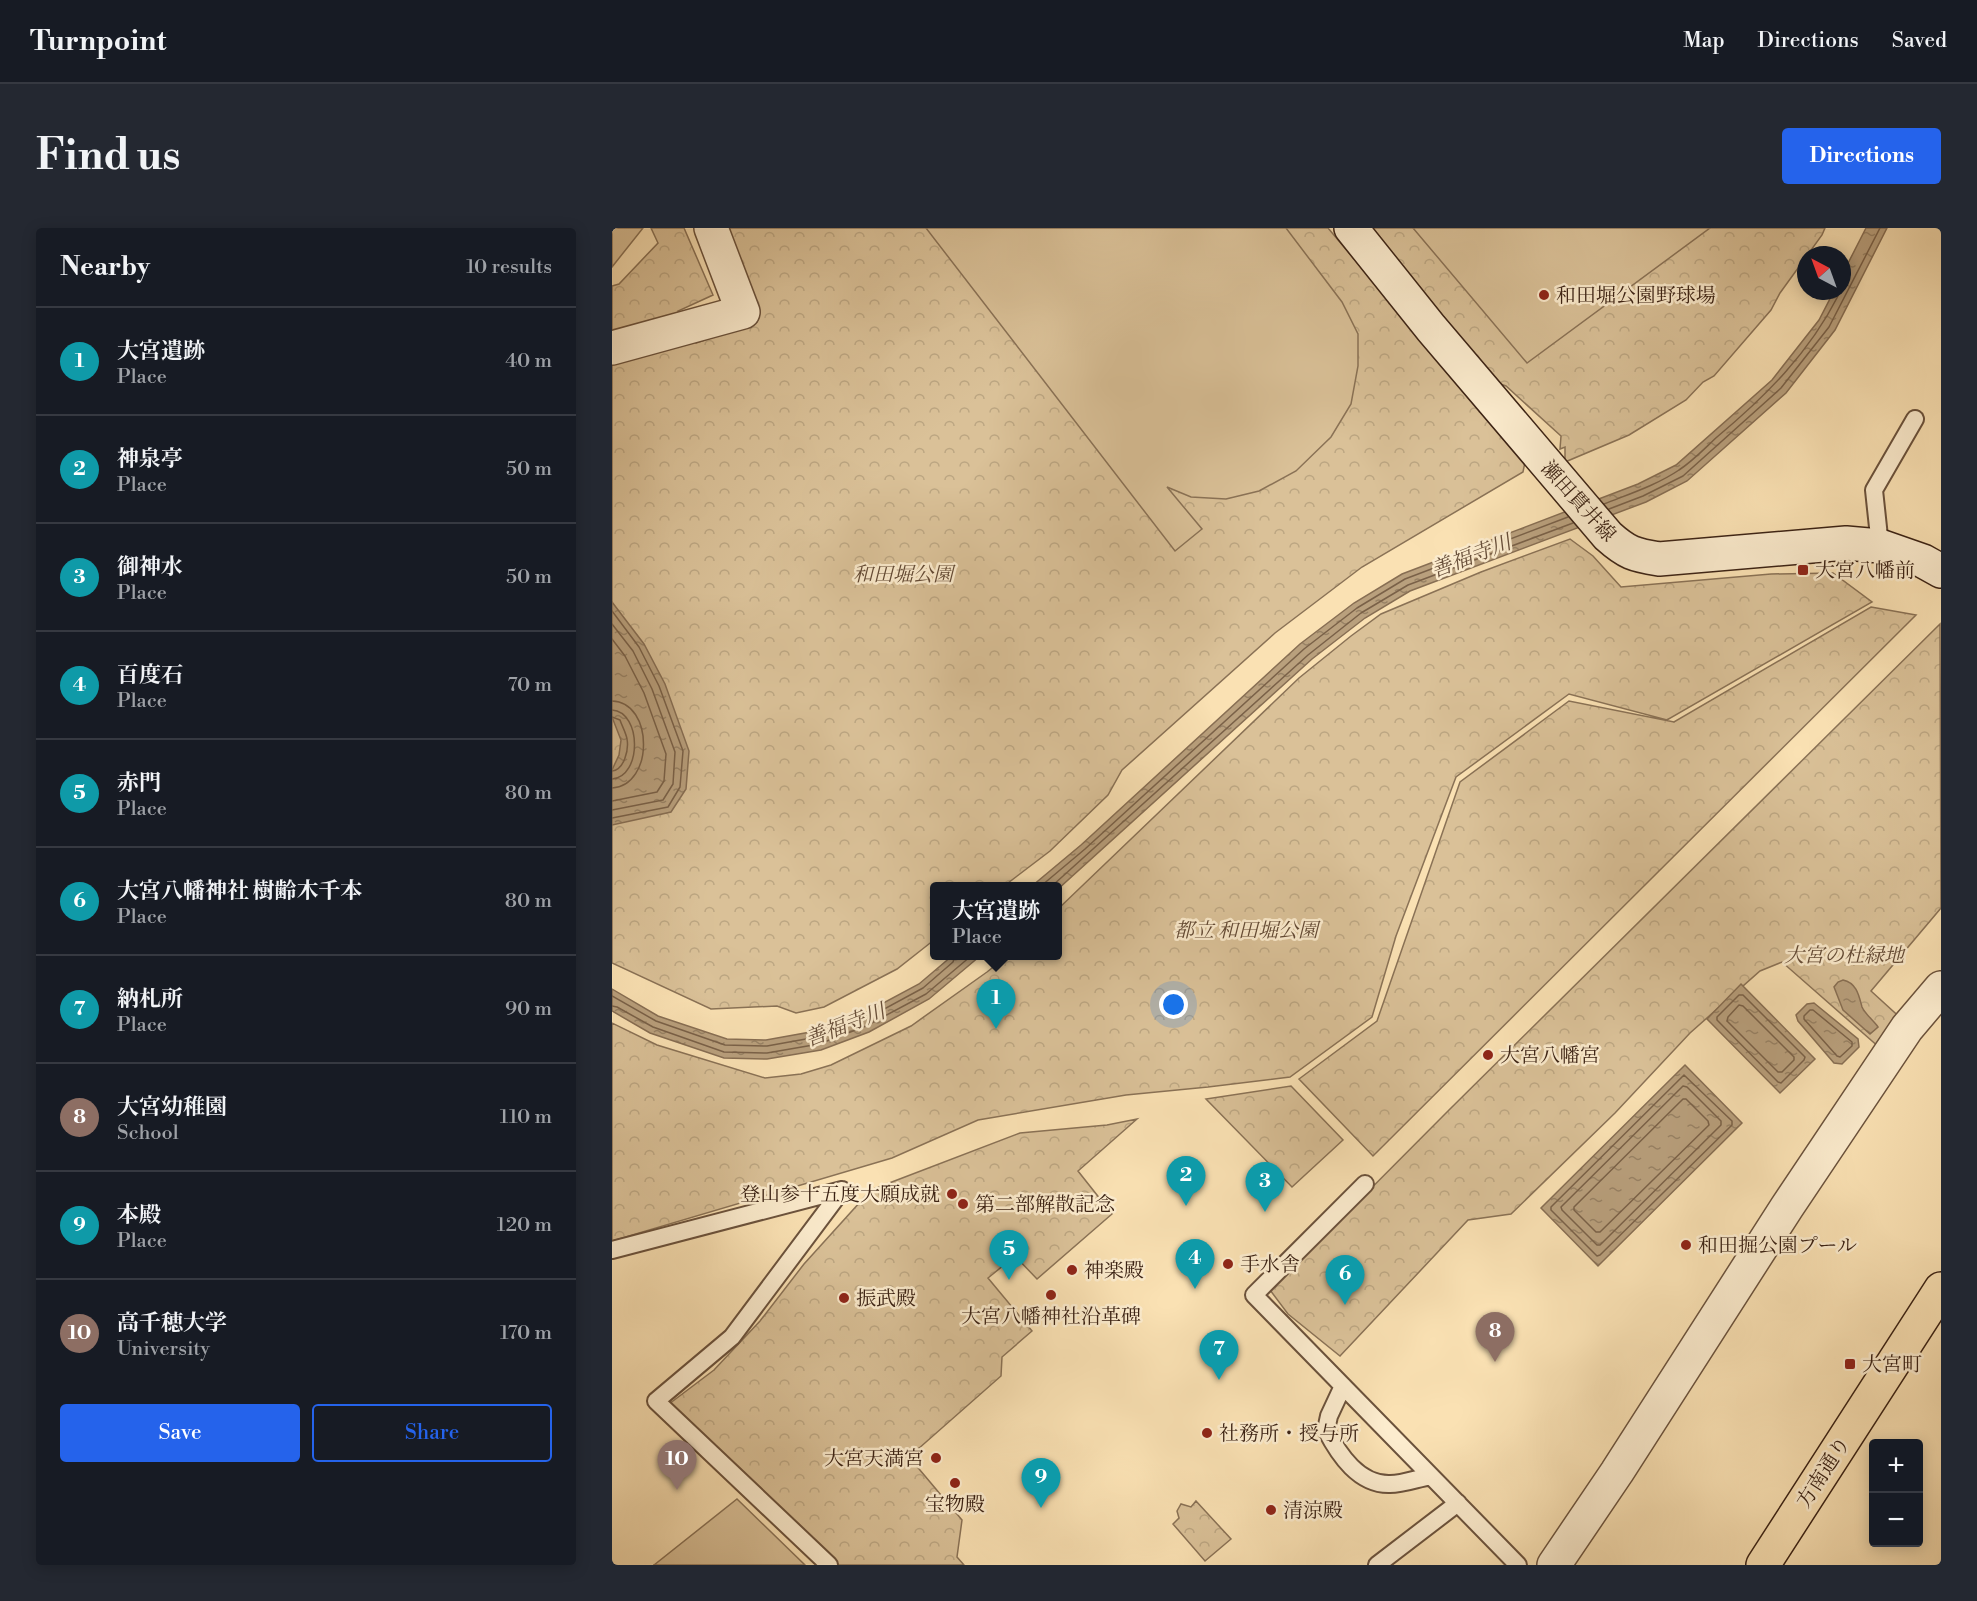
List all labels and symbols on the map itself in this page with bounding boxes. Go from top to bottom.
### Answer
north arrow [1797,246,1851,300]
place label: 和田堀公園野球場 [1556,284,1716,309]
marker: 和田堀公園野球場 [1537,288,1551,302]
street label: 瀬田貫井線 [1535,456,1621,548]
water label: 善福寺川 [1427,529,1517,584]
place label: 大宮八幡前 [1815,559,1915,584]
park label: 和田堀公園 [853,563,956,588]
marker: 大宮八幡前 [1796,563,1810,577]
park label: 都立 和田堀公園 [1174,919,1321,944]
park label: 大宮の杜緑地 [1784,944,1906,969]
pin: 1 [976,980,1016,1029]
your location [1159,990,1188,1019]
water label: 善福寺川 [801,998,891,1053]
place label: 大宮八幡宮 [1500,1044,1600,1069]
marker: 大宮八幡宮 [1481,1048,1495,1062]
pin: 2 [1166,1156,1206,1206]
pin: 3 [1246,1162,1284,1212]
place label: 登山参十五度大願成就 [740,1183,940,1208]
marker: 登山参十五度大願成就 [945,1187,959,1201]
place label: 第二部解散記念 [975,1193,1115,1218]
marker: 第二部解散記念 [956,1197,970,1211]
pin: 5 [990,1230,1028,1280]
place label: 和田掘公園プール [1698,1234,1857,1259]
marker: 和田掘公園プール [1679,1238,1693,1252]
pin: 4 [1176,1240,1214,1289]
place label: 手水舎 [1240,1253,1300,1278]
pin: 6 [1326,1256,1364,1305]
marker: 手水舎 [1221,1257,1235,1271]
place label: 神楽殿 [1084,1259,1144,1284]
marker: 神楽殿 [1065,1263,1079,1277]
place label: 振武殿 [856,1287,916,1312]
marker: 大宮八幡神社沿革碑 [1044,1288,1058,1302]
marker: 振武殿 [837,1291,851,1305]
place label: 大宮八幡神社沿革碑 [961,1305,1141,1330]
pin: 8 [1476,1312,1514,1362]
pin: 7 [1200,1330,1238,1380]
place label: 大宮町 [1862,1353,1922,1378]
marker: 大宮町 [1843,1357,1857,1371]
place label: 社務所・授与所 [1219,1422,1359,1447]
marker: 社務所・授与所 [1200,1426,1214,1440]
street label: 方南通り [1792,1432,1857,1513]
pin: 10 [658,1440,696,1490]
place label: 大宮天満宮 [824,1447,924,1472]
marker: 大宮天満宮 [929,1451,943,1465]
pin: 9 [1022,1458,1060,1508]
marker: 宝物殿 [948,1476,962,1490]
place label: 宝物殿 [925,1493,985,1518]
place label: 清涼殿 [1283,1499,1343,1524]
marker: 清涼殿 [1264,1503,1278,1517]

